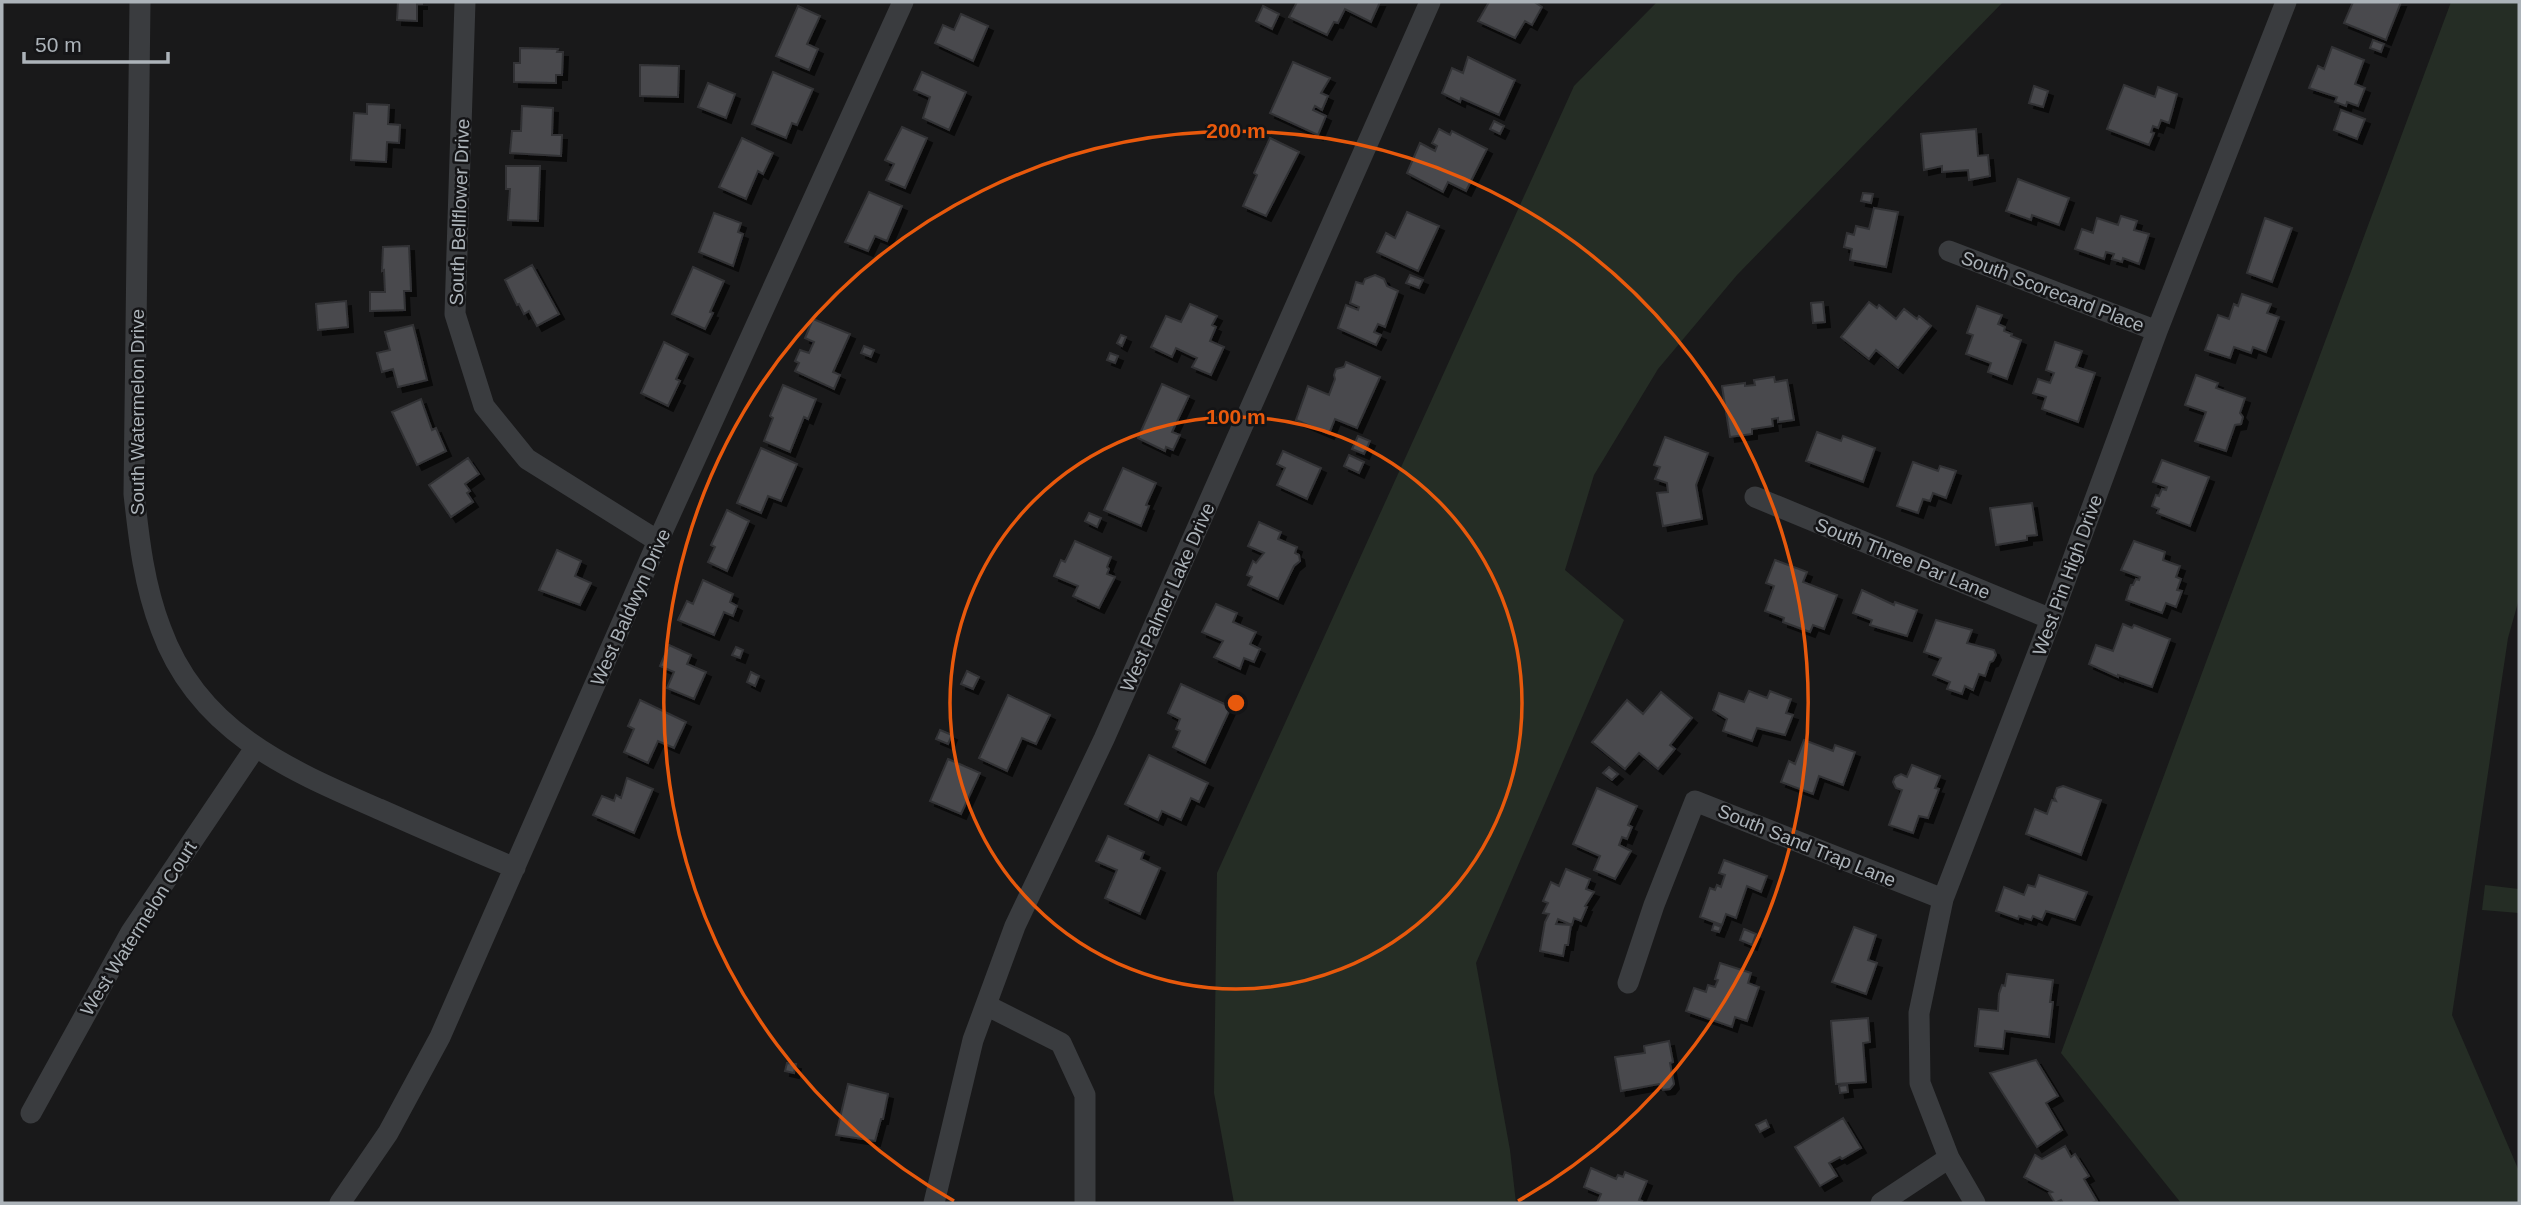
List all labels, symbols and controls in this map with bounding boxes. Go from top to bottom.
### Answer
scale bar [24,21,168,65]
text: 50 m [35,33,82,56]
street label: South Bellflower Drive [446,118,473,306]
text: 200 m [1206,119,1266,142]
street label: South Scorecard Place [1958,247,2147,336]
street label: South Watermelon Drive [127,309,148,515]
text: 100 m [1206,405,1266,428]
street label: West Pin High Drive [2029,492,2106,658]
street label: West Palmer Lake Drive [1116,500,1219,695]
street label: South Three Par Lane [1812,514,1993,603]
street label: West Baldwyn Drive [586,525,675,689]
centre of rings [1224,691,1248,715]
street label: South Sand Trap Lane [1715,800,1899,891]
street label: West Watermelon Court [76,837,201,1019]

